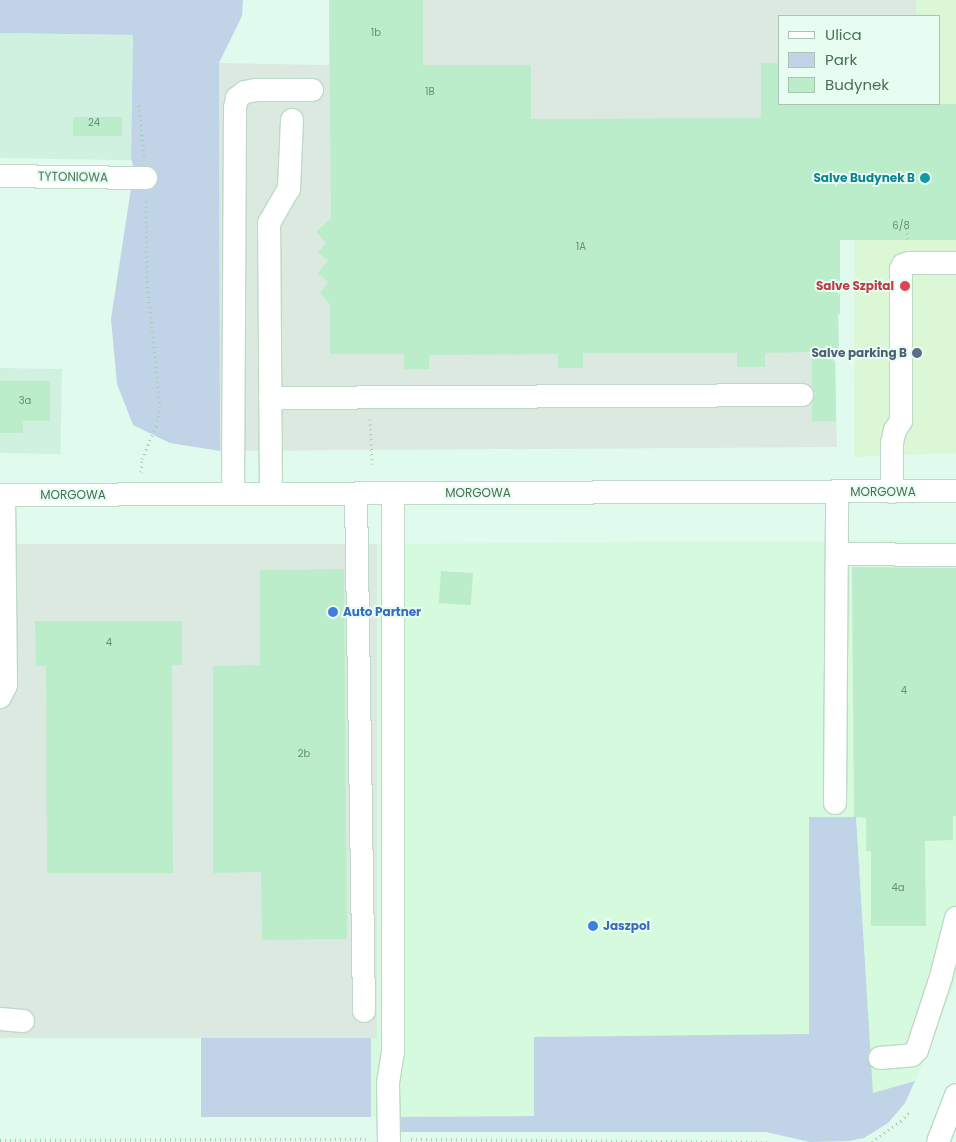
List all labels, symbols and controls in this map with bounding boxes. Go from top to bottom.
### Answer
legend [778,15,941,105]
text: Ulica [825,24,862,45]
house number: 1b [371,27,381,39]
text: Park [825,49,857,70]
text: Budynek [825,74,889,95]
house number: 1B [425,86,435,98]
house number: 24 [88,117,100,129]
street label: TYTONIOWA [38,169,108,185]
place label: Salve Budynek B [813,171,915,185]
marker: Salve Budynek B [919,172,931,184]
house number: 6/8 [892,220,910,232]
house number: 1A [576,241,586,253]
place label: Salve Szpital [816,279,894,293]
marker: Salve Szpital [898,279,912,293]
place label: Salve parking B [811,346,907,360]
marker: Salve parking B [911,347,923,359]
house number: 3a [19,395,31,407]
street label: MORGOWA [850,485,916,499]
street label: MORGOWA [445,486,511,500]
street label: MORGOWA [40,488,106,502]
place label: Auto Partner [343,605,421,619]
marker: Auto Partner [327,606,339,618]
house number: 4 [106,637,112,649]
house number: 4 [901,685,907,697]
house number: 2b [298,748,310,760]
house number: 4a [891,882,905,894]
place label: Jaszpol [603,919,650,933]
marker: Jaszpol [587,920,599,932]

